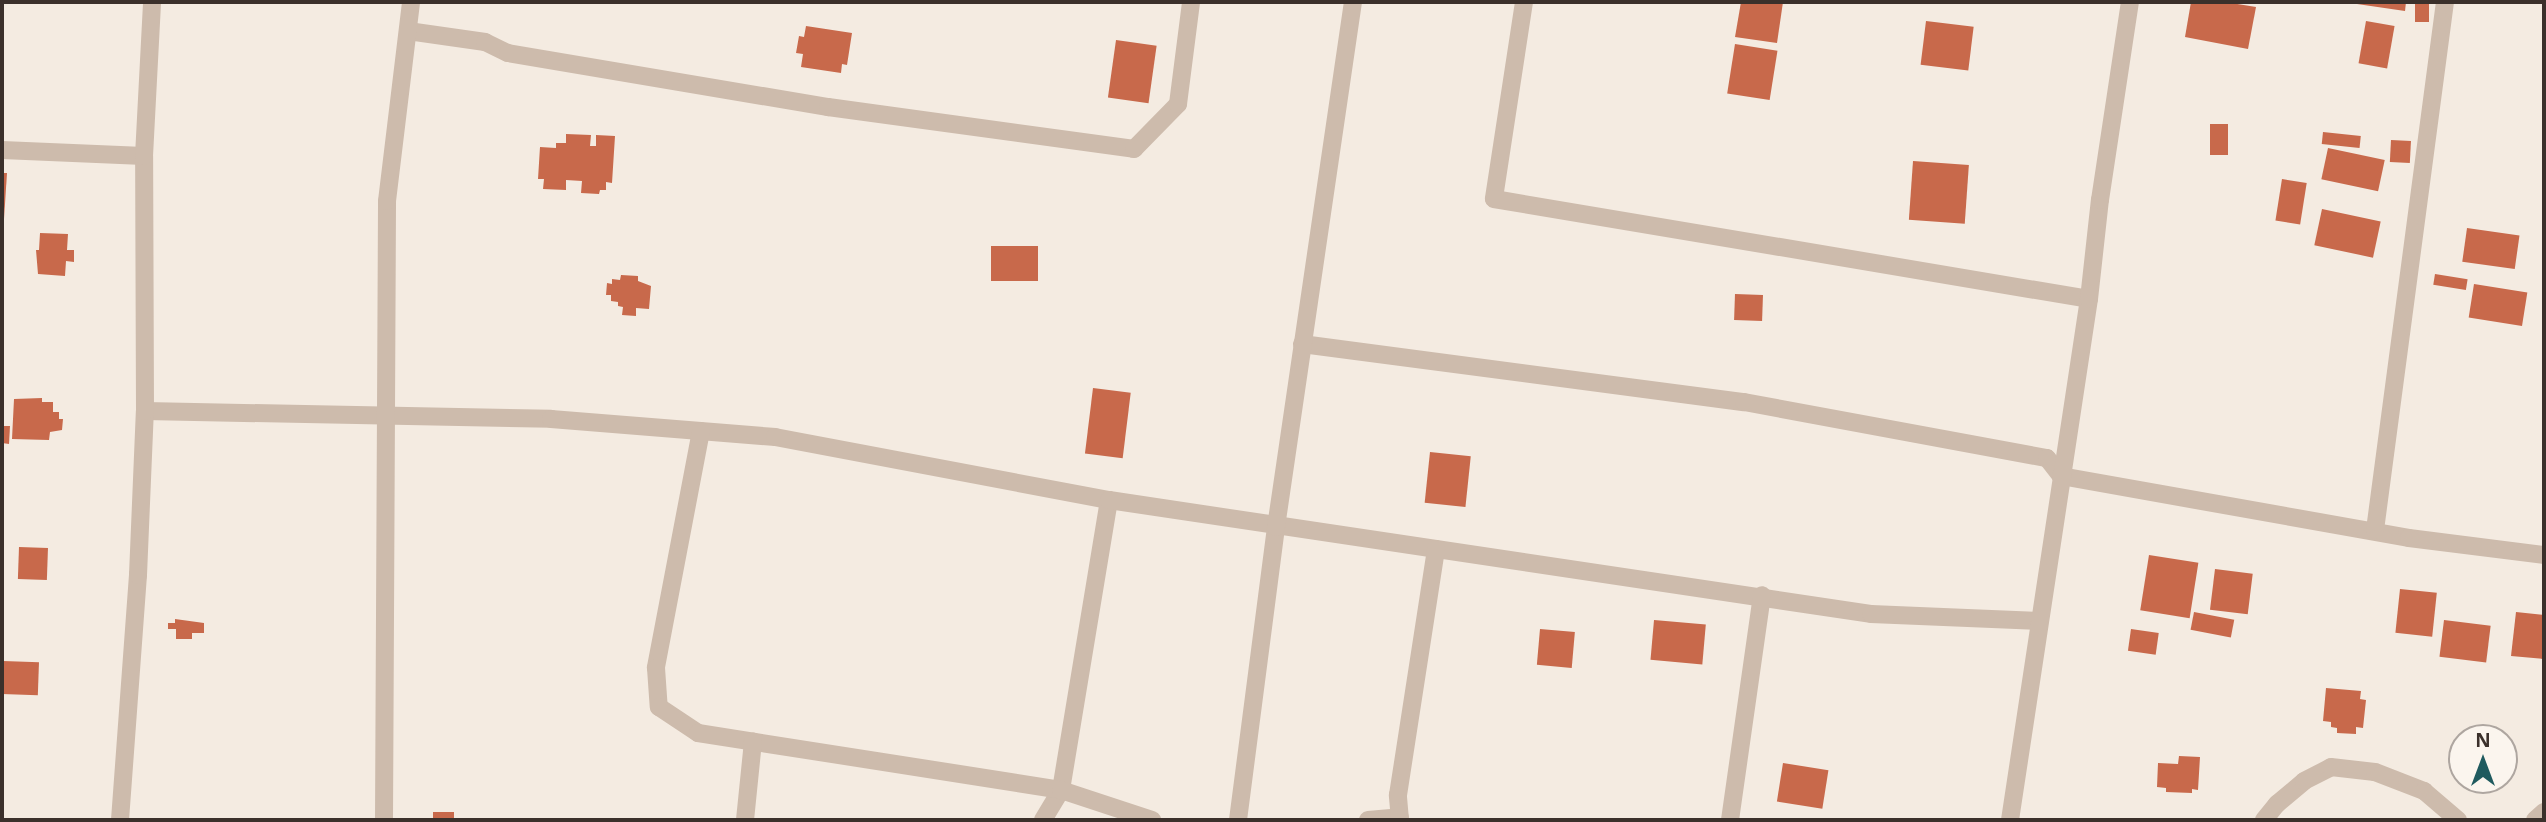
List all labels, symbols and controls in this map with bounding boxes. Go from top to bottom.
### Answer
north arrow [2448,724,2518,794]
text: N [2475,727,2491,753]

